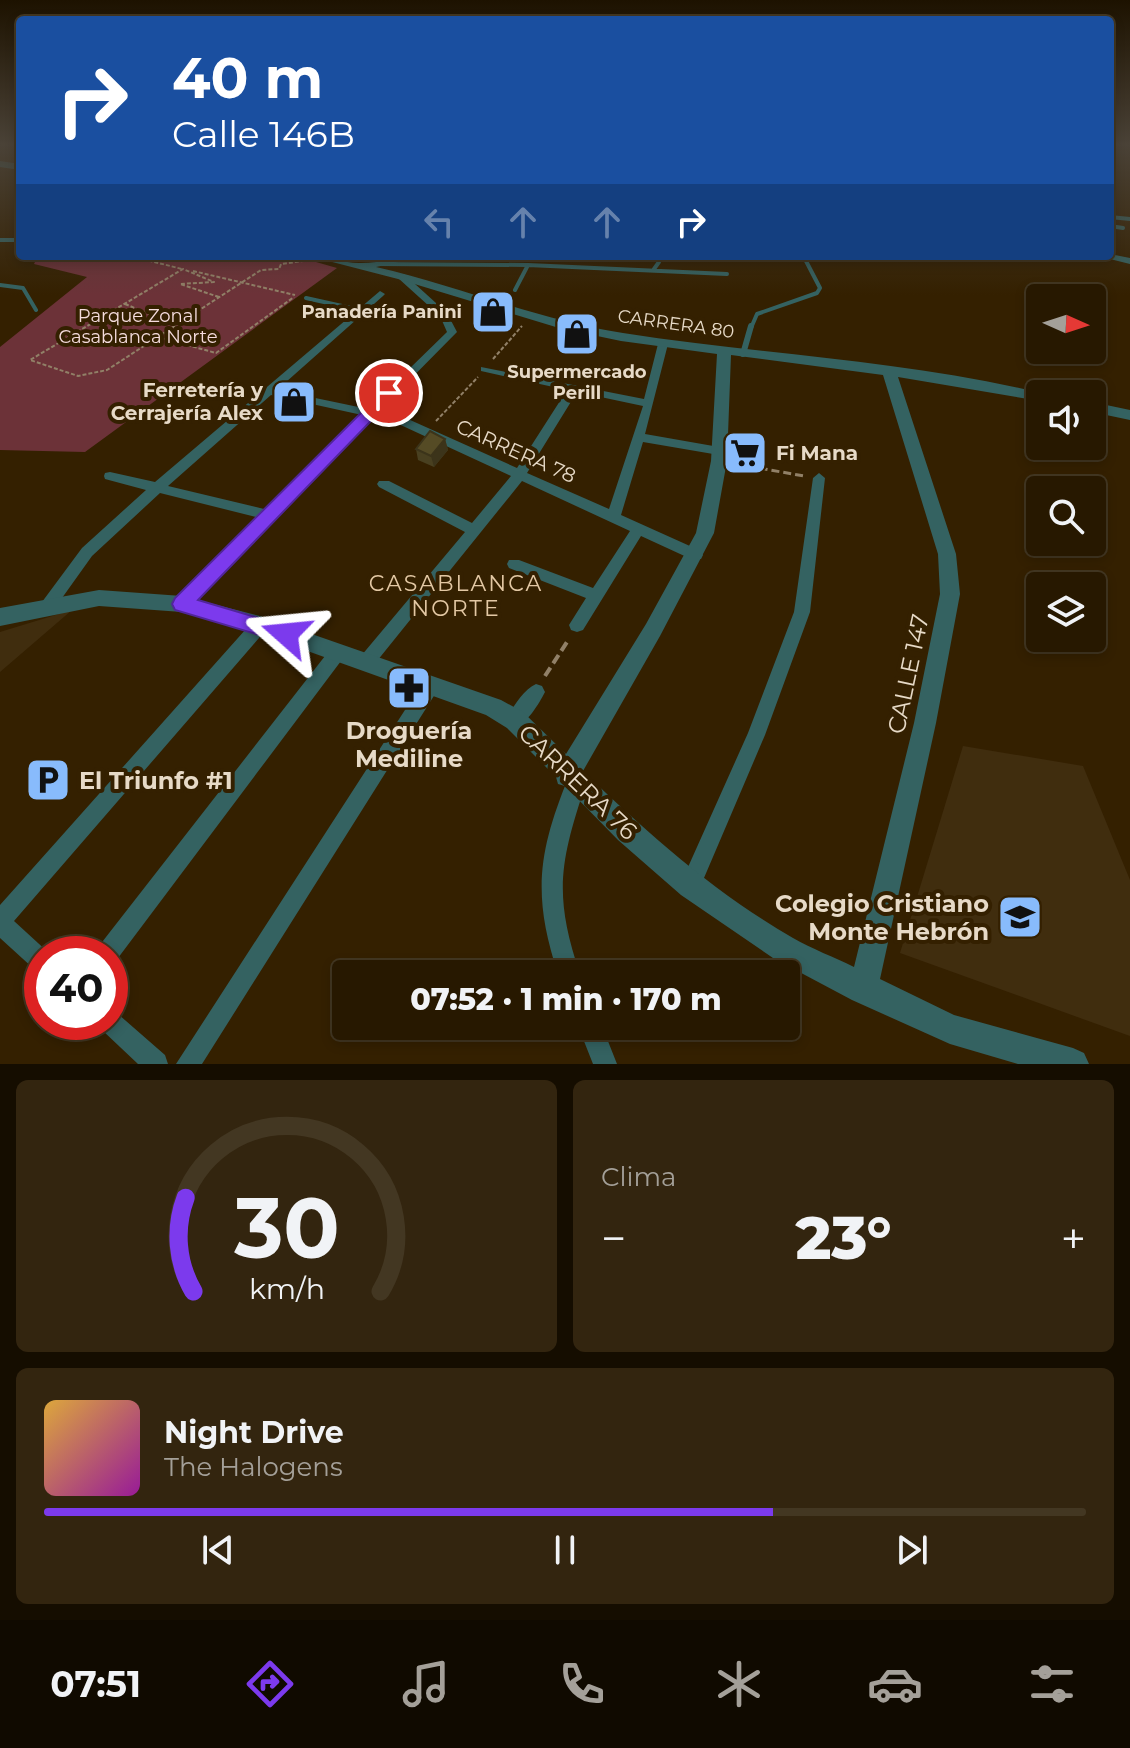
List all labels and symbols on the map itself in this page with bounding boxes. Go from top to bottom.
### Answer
north arrow [1026,284,1106,364]
shop icon: Panadería Panini [469,288,517,336]
place label: Panadería Panini [302,301,462,323]
park label: Parque Zonal Casablanca Norte [58,305,218,348]
street label: CARRERA 80 [616,305,736,343]
shop icon: Supermercado Perill [553,310,601,358]
pin [355,359,423,427]
place label: Supermercado Perill [507,361,647,404]
place label: Ferretería y Cerrajería Alex [111,378,264,425]
shop icon: Ferretería y Cerrajería Alex [270,378,318,426]
street label: CARRERA 78 [452,414,580,488]
supermarket icon: Fi Mana [721,429,769,477]
place label: Fi Mana [776,441,858,465]
district label: CASABLANCA NORTE [369,570,543,622]
position arrow [244,592,328,676]
street label: CALLE 147 [881,611,935,737]
pharmacy icon: Droguería Mediline [385,664,433,712]
place label: Droguería Mediline [346,716,472,773]
street label: CARRERA 76 [513,718,643,846]
parking icon: El Triunfo #1 [24,756,72,804]
place label: El Triunfo #1 [79,766,233,795]
place label: Colegio Cristiano Monte Hebrón [775,889,989,946]
school or university icon: Colegio Cristiano Monte Hebrón [996,893,1044,941]
speed limit sign: 40 [24,936,128,1040]

